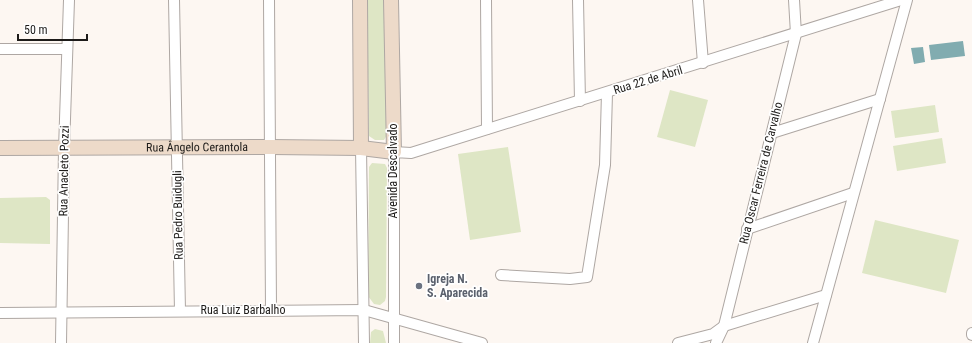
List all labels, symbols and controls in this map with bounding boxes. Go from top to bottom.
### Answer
scale bar [18,16,87,42]
text: 50 m [24,23,48,37]
street label: Rua 22 de Abril [612,63,684,97]
street label: Rua Oscar Ferreira de Carvalho [737,101,785,245]
street label: Avenida Descalvado [386,123,400,219]
street label: Rua Anacleto Pozzi [56,125,72,217]
street label: Rua Ângelo Cerantola [146,139,248,154]
street label: Rua Pedro Buidugli [170,170,186,260]
place label: Igreja N. S. Aparecida [427,272,488,300]
marker: Igreja N. S. Aparecida [414,281,424,291]
street label: Rua Luiz Barbalho [201,303,285,317]

